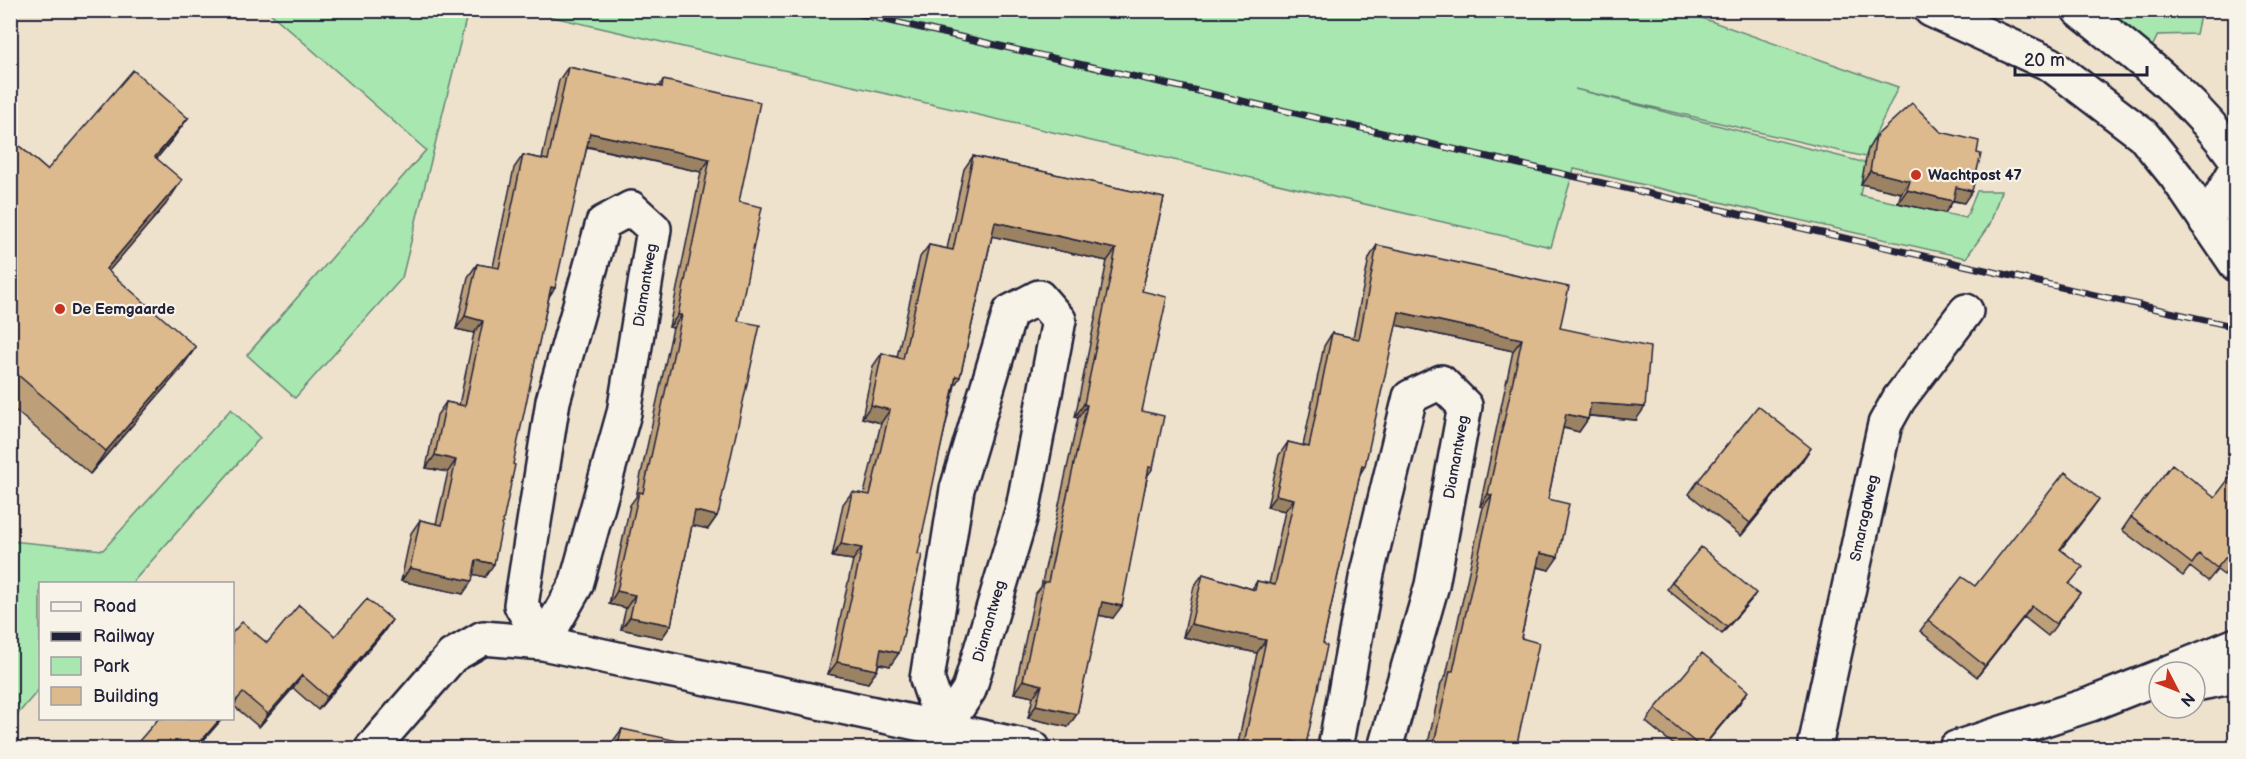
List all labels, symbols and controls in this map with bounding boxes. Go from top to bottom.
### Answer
scale bar [2015,39,2147,77]
text: 20 m [2024,50,2065,71]
place label: Wachtpost 47 [1928,166,2022,185]
marker: Wachtpost 47 [1909,168,1923,182]
street label: Diamantweg [630,242,661,328]
place label: De Eemgaarde [72,300,175,319]
marker: De Eemgaarde [53,302,67,316]
street label: Diamantweg [1440,414,1473,500]
street label: Smaragdweg [1846,473,1883,563]
street label: Diamantweg [969,578,1010,664]
legend [39,582,234,720]
text: Road [93,596,137,617]
text: Railway [93,626,155,647]
text: Park [93,656,129,677]
north arrow [2147,660,2207,720]
text: Building [93,686,159,707]
text: N [2176,688,2198,710]

